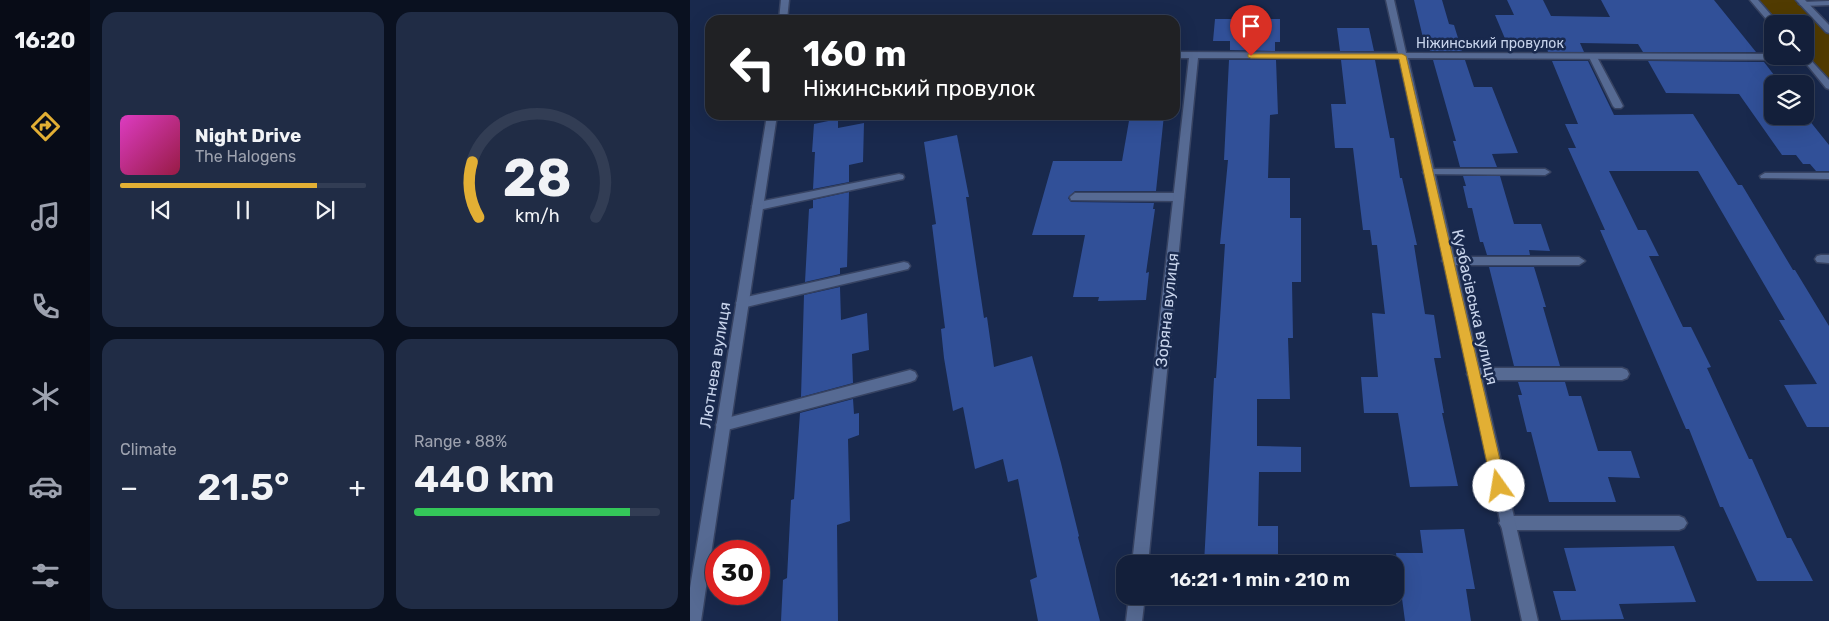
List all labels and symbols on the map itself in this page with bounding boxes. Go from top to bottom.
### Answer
pin [1230,5,1272,56]
street label: Ніжинський провулок [1416,35,1564,52]
street label: Кузбасівська вулиця [1448,227,1502,387]
street label: Зоряна вулиця [1152,252,1182,368]
street label: Лютнева вулиця [696,301,734,429]
position arrow [1472,459,1524,511]
speed limit sign: 30 [705,540,770,605]

